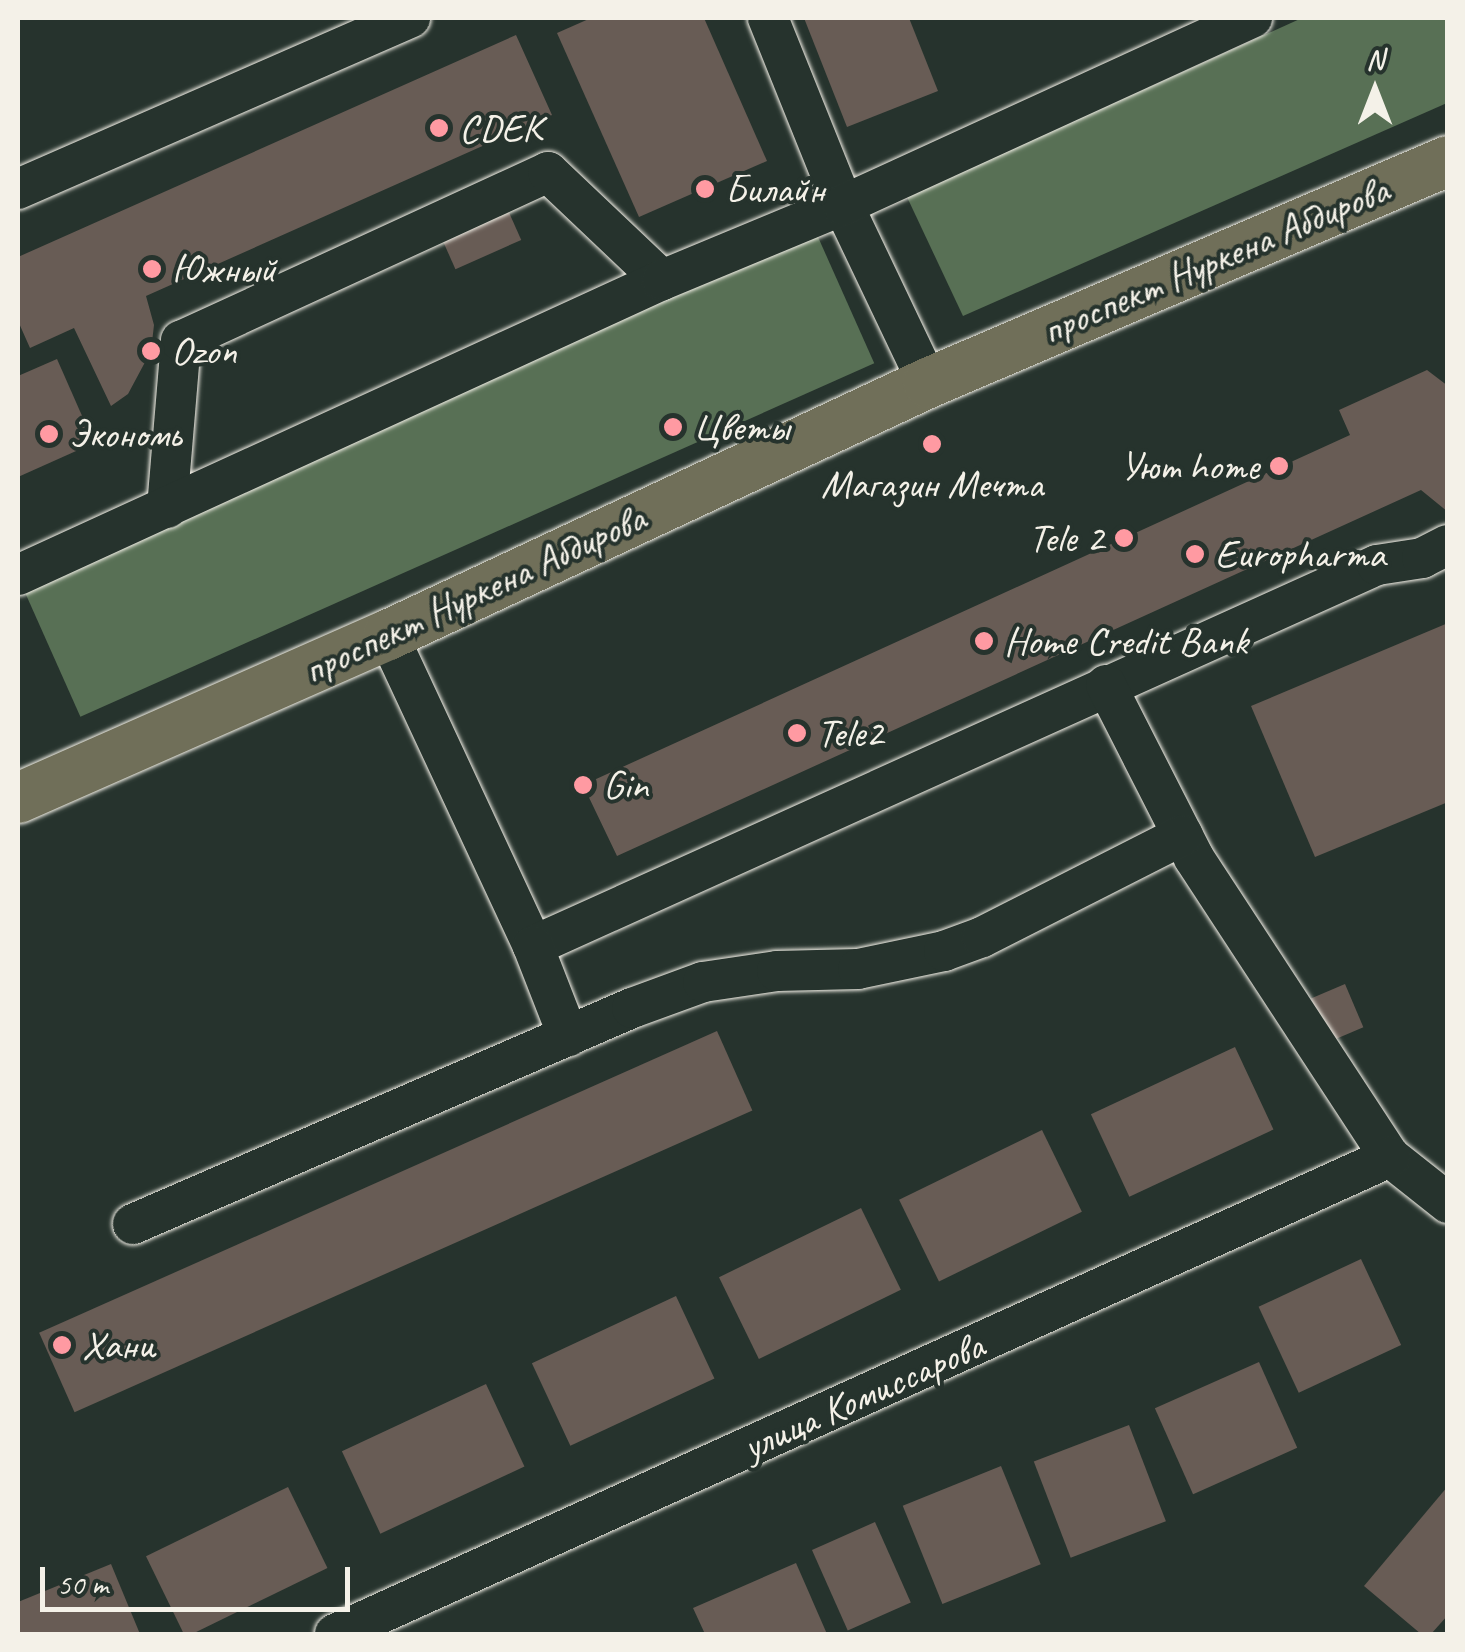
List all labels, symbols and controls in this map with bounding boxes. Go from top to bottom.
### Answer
north arrow [1325,40,1425,140]
text: N [1366,42,1384,77]
place label: CDEK [459,104,542,152]
marker: CDEK [428,117,450,139]
place label: Билайн [725,165,825,213]
street label: проспект Нуркена Абдирова [1034,165,1396,355]
marker: Билайн [694,178,716,200]
place label: Южный [172,245,276,293]
marker: Южный [141,258,163,280]
place label: Ozon [171,327,237,375]
marker: Ozon [140,340,162,362]
place label: Цветы [693,403,789,451]
place label: Экономь [69,410,181,458]
marker: Цветы [662,416,684,438]
marker: Экономь [38,423,60,445]
marker: Магазин Мечта [921,433,943,455]
place label: Уют home [1120,442,1259,490]
marker: Уют home [1268,455,1290,477]
place label: Магазин Мечта [821,460,1043,508]
street label: проспект Нуркена Абдирова [295,493,653,695]
place label: Tele 2 [1028,514,1104,562]
marker: Tele 2 [1113,527,1135,549]
place label: Europharma [1215,530,1386,578]
marker: Europharma [1184,543,1206,565]
place label: Home Credit Bank [1004,617,1249,665]
marker: Home Credit Bank [973,630,995,652]
place label: Tele2 [817,709,883,757]
marker: Tele2 [786,722,808,744]
place label: Gin [603,761,648,809]
marker: Gin [572,774,594,796]
place label: Хани [82,1321,155,1369]
street label: улица Комиссарова [735,1321,991,1471]
marker: Хани [51,1334,73,1356]
scale bar [45,1547,355,1609]
text: 50 m [57,1565,108,1603]

